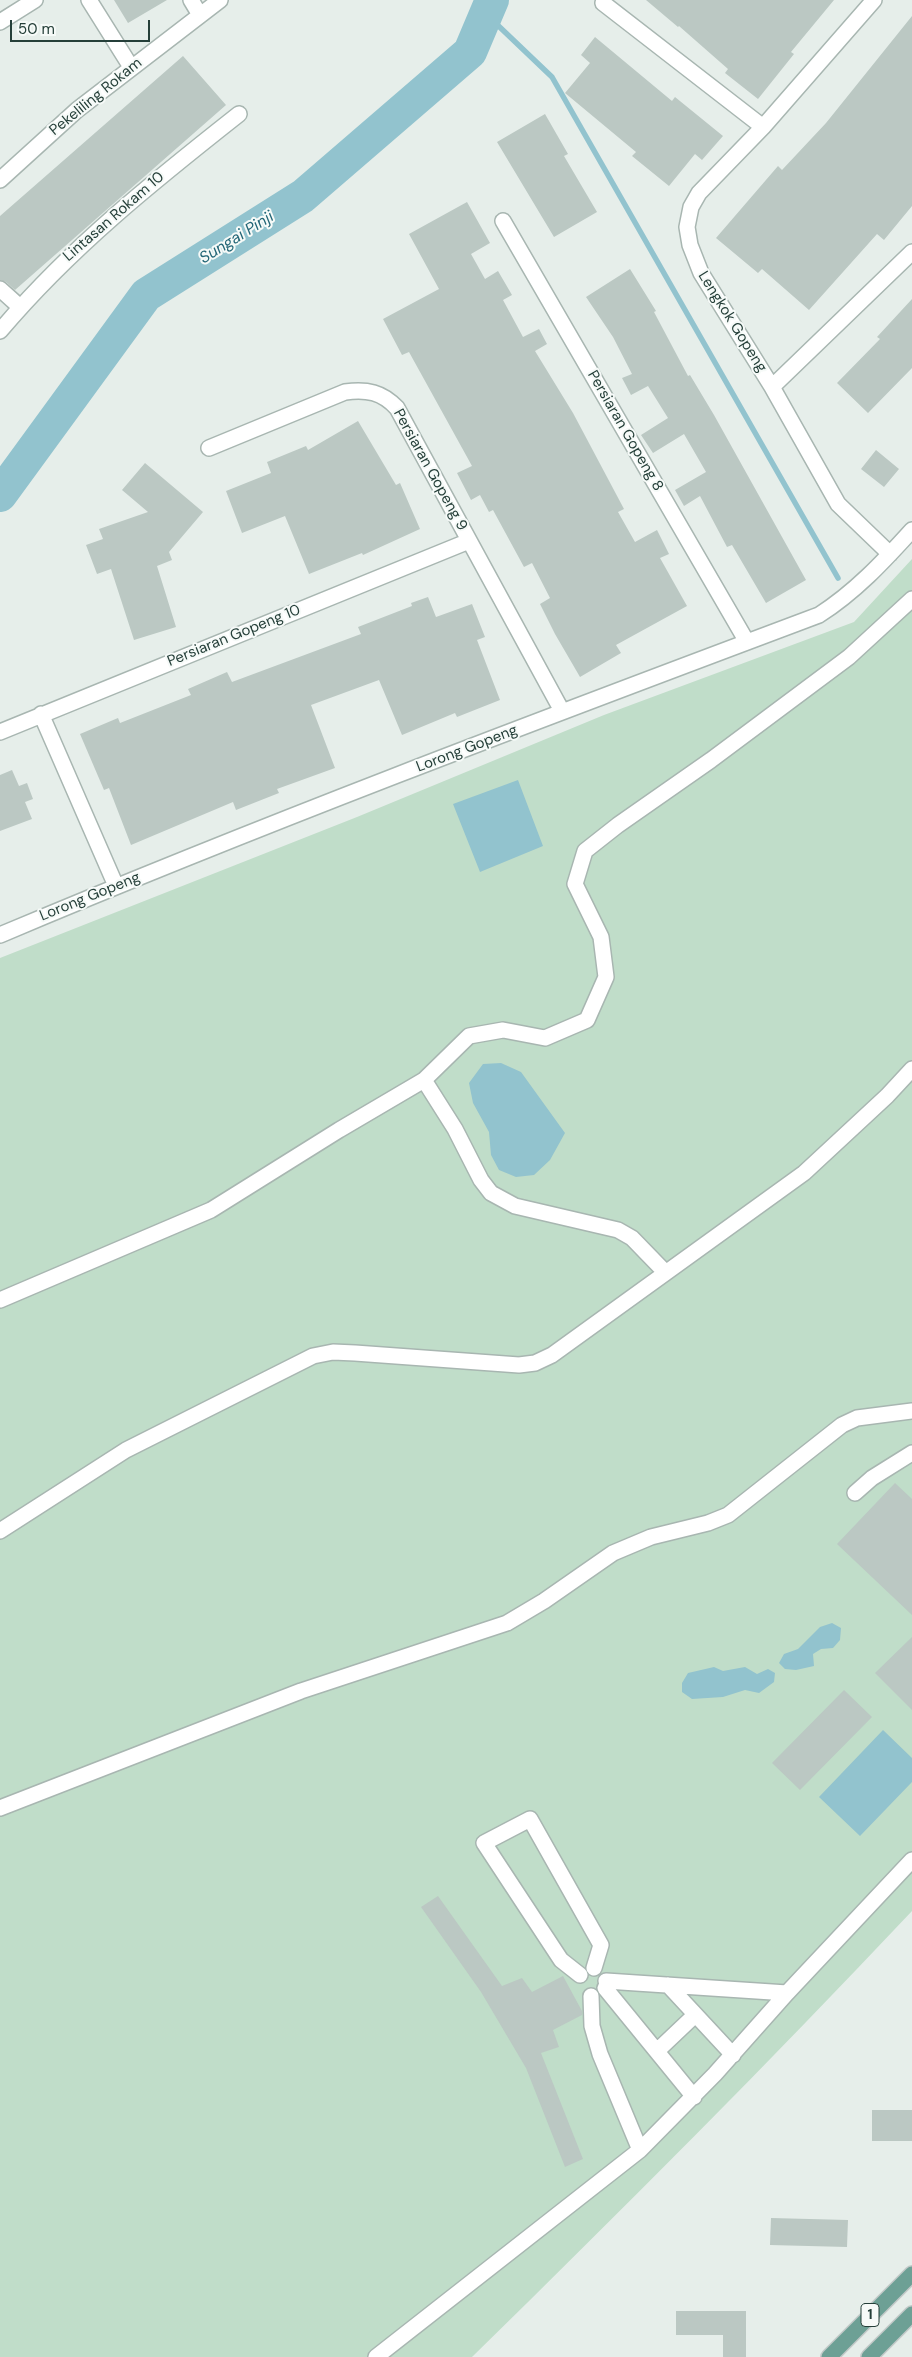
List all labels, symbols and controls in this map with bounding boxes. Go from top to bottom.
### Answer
scale bar [12,10,152,42]
text: 50 m [18,19,55,39]
street label: Pekeliling Rokam [46,54,146,140]
street label: Lintasan Rokam 10 [60,168,168,266]
water label: Sungai Pinji [196,208,278,268]
street label: Lengkok Gopeng [694,268,770,376]
street label: Persiaran Gopeng 8 [583,368,667,494]
street label: Persiaran Gopeng 9 [389,406,471,534]
street label: Persiaran Gopeng 10 [165,601,303,671]
street label: Lorong Gopeng [414,721,520,777]
street label: Lorong Gopeng [37,869,143,925]
road number: 1 [861,2304,879,2326]

